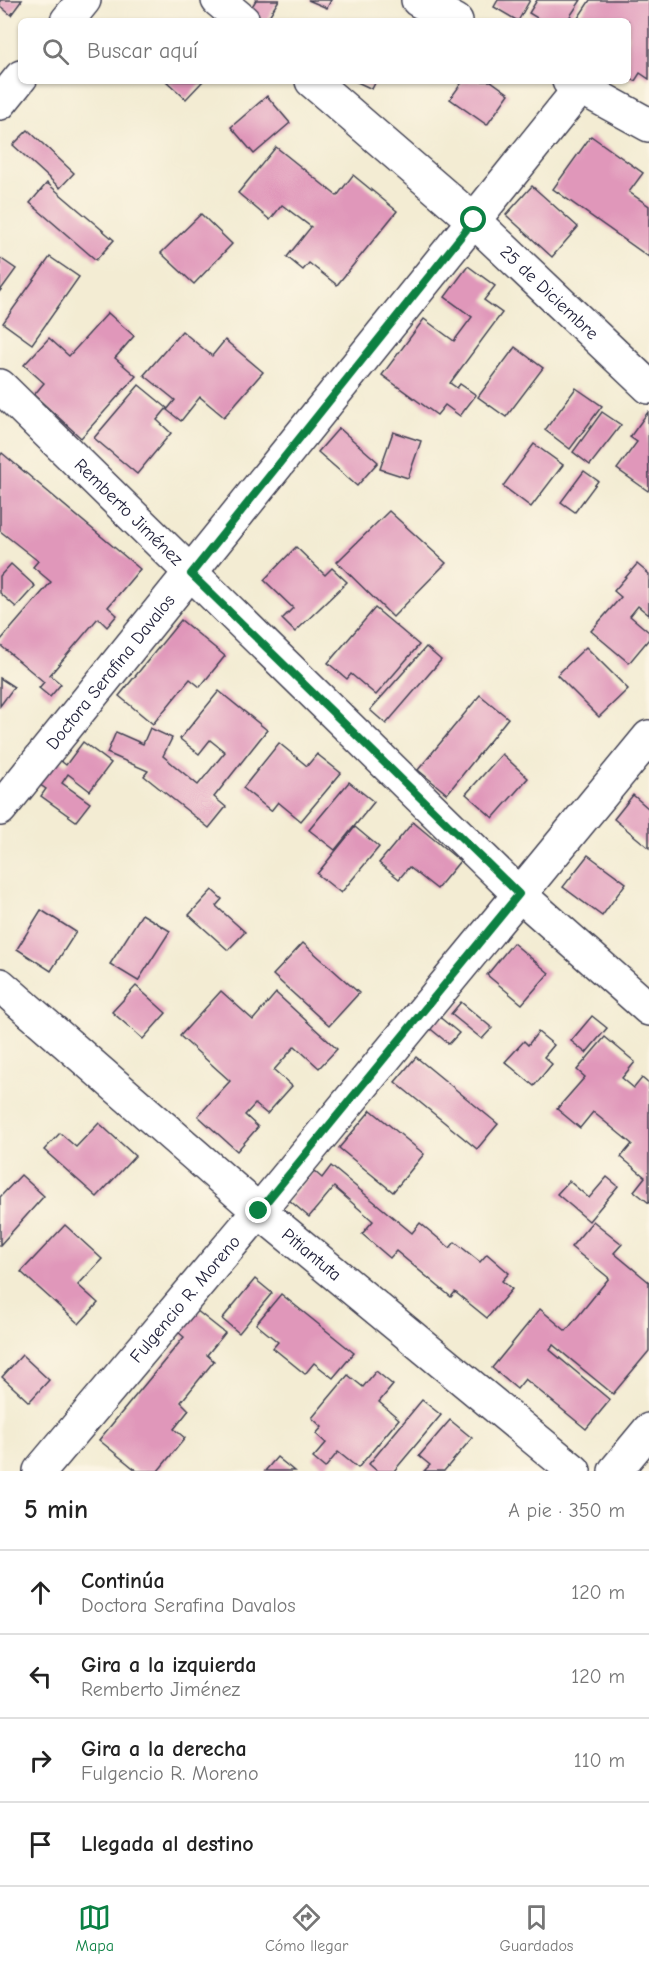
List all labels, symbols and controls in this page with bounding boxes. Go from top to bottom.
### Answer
search box [18,18,631,84]
icon: search [39,35,72,68]
text: Buscar aquí [87,38,198,64]
route start [460,206,486,232]
street label: 25 de Diciembre [496,241,602,344]
street label: Remberto Jiménez [70,455,187,570]
street label: Doctora Serafina Davalos [42,590,179,754]
route end [245,1197,271,1223]
street label: Pitiantuta [277,1224,345,1286]
street label: Fulgencio R. Moreno [126,1231,245,1367]
text: 5 min [24,1495,88,1525]
text: A pie · 350 m [508,1499,625,1522]
text: Continúa [81,1568,165,1594]
icon: ahead [24,1576,57,1609]
text: 120 m [571,1581,625,1604]
text: Doctora Serafina Davalos [81,1594,296,1617]
text: Gira a la izquierda [81,1652,256,1678]
icon: left [24,1660,57,1693]
text: 120 m [571,1665,625,1688]
text: Remberto Jiménez [81,1678,240,1701]
text: Gira a la derecha [81,1736,247,1762]
icon: right [24,1744,57,1777]
text: 110 m [574,1749,625,1772]
text: Fulgencio R. Moreno [81,1762,258,1785]
icon: arrive [24,1828,57,1861]
text: Llegada al destino [81,1831,254,1857]
tab: Mapa [76,1901,114,1955]
tab: Cómo llegar [265,1901,348,1955]
tab: Guardados [499,1901,573,1955]

